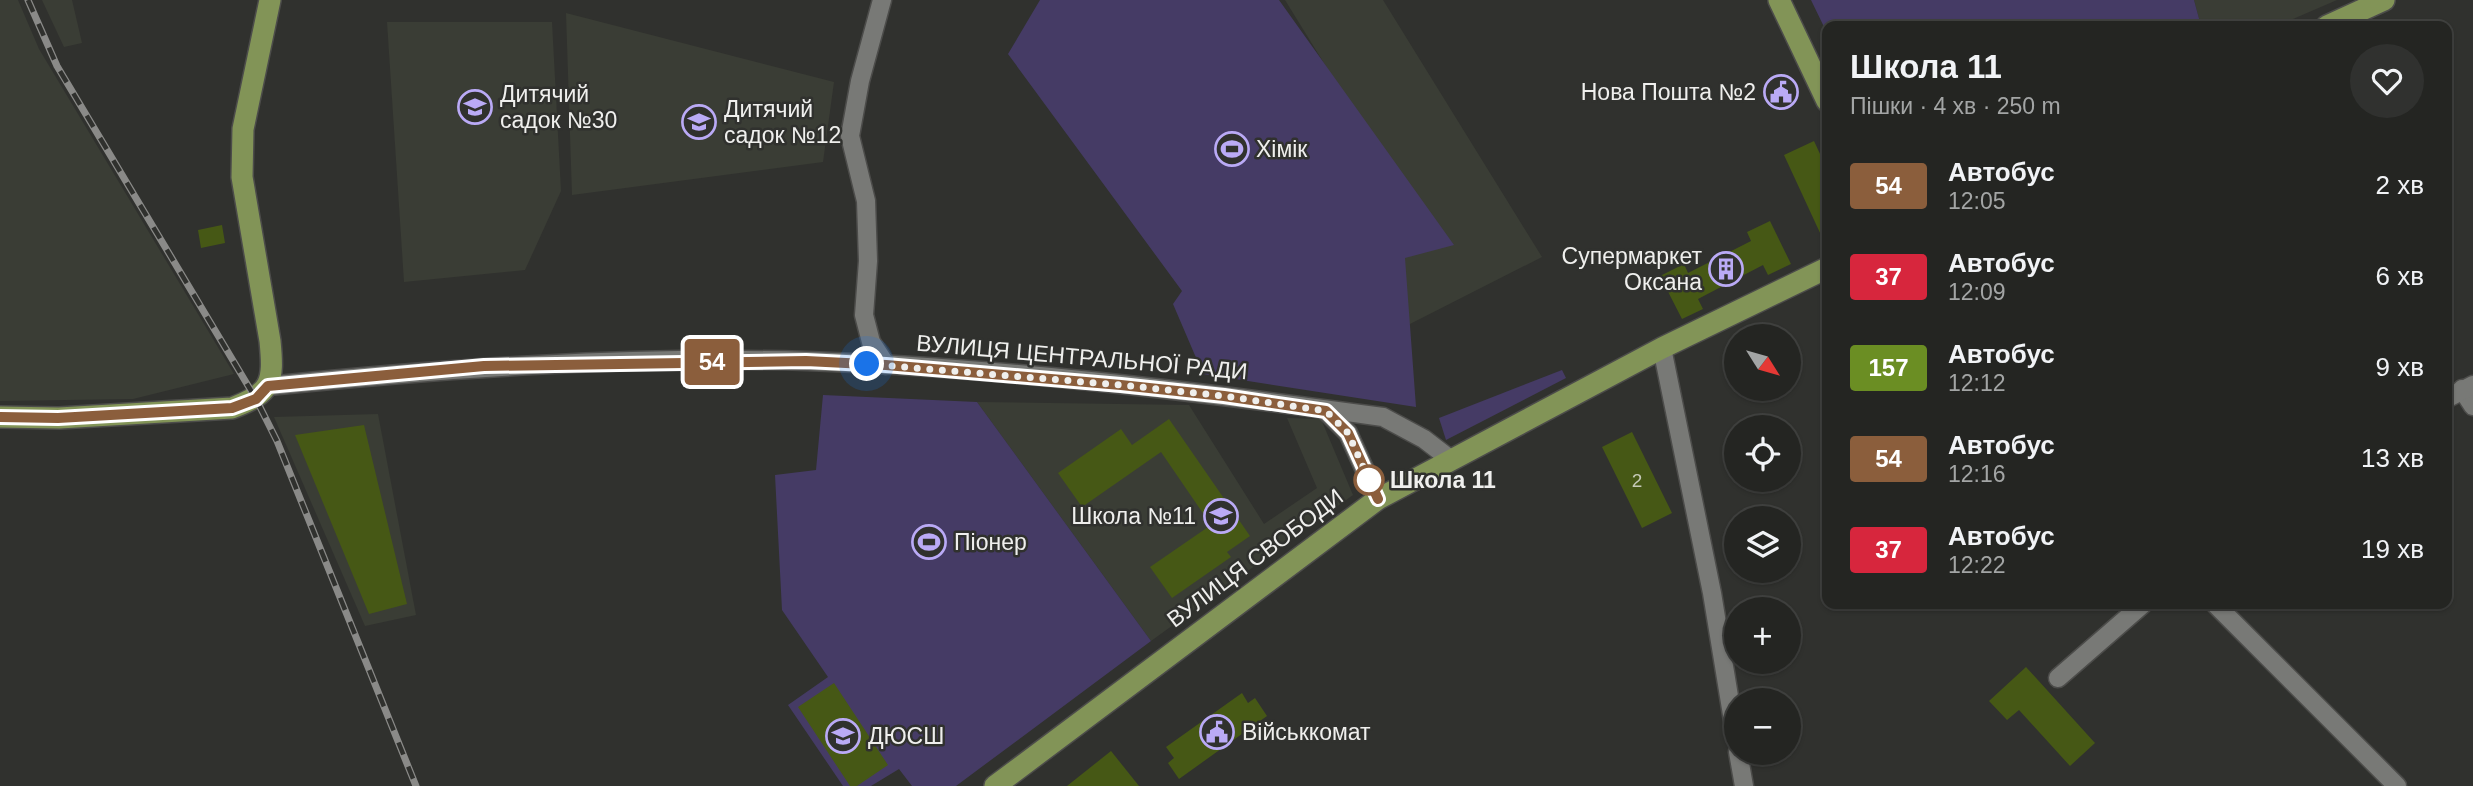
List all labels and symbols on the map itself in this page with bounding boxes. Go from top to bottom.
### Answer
public building icon: Нова Пошта №2 [1762,73,1800,111]
place label: Нова Пошта №2 [1581,79,1756,105]
place label: Дитячий садок №30 [500,81,617,133]
school or university icon: Дитячий садок №30 [456,88,494,126]
place label: Дитячий садок №12 [724,96,841,148]
school or university icon: Дитячий садок №12 [680,103,718,141]
sports icon: Хімік [1213,130,1251,168]
place label: Хімік [1256,136,1308,162]
place label: Супермаркет Оксана [1562,243,1702,295]
building icon: Супермаркет Оксана [1707,250,1745,288]
north arrow [1724,324,1801,401]
street label: ВУЛИЦЯ ЦЕНТРАЛЬНОЇ РАДИ [915,330,1249,384]
line badge: 54 [680,339,744,385]
your location [849,346,884,381]
marker: Школа 11 [1354,465,1384,495]
place label: Школа 11 [1390,467,1496,493]
house number: 2 [1632,470,1642,491]
street label: ВУЛИЦЯ СВОБОДИ [1162,483,1348,633]
school or university icon: Школа №11 [1202,497,1240,535]
place label: Школа №11 [1071,503,1196,529]
sports icon: Піонер [910,523,948,561]
place label: Піонер [954,529,1027,555]
public building icon: Військкомат [1198,713,1236,751]
school or university icon: ДЮСШ [824,717,862,755]
place label: Військкомат [1242,719,1371,745]
place label: ДЮСШ [868,723,944,749]

